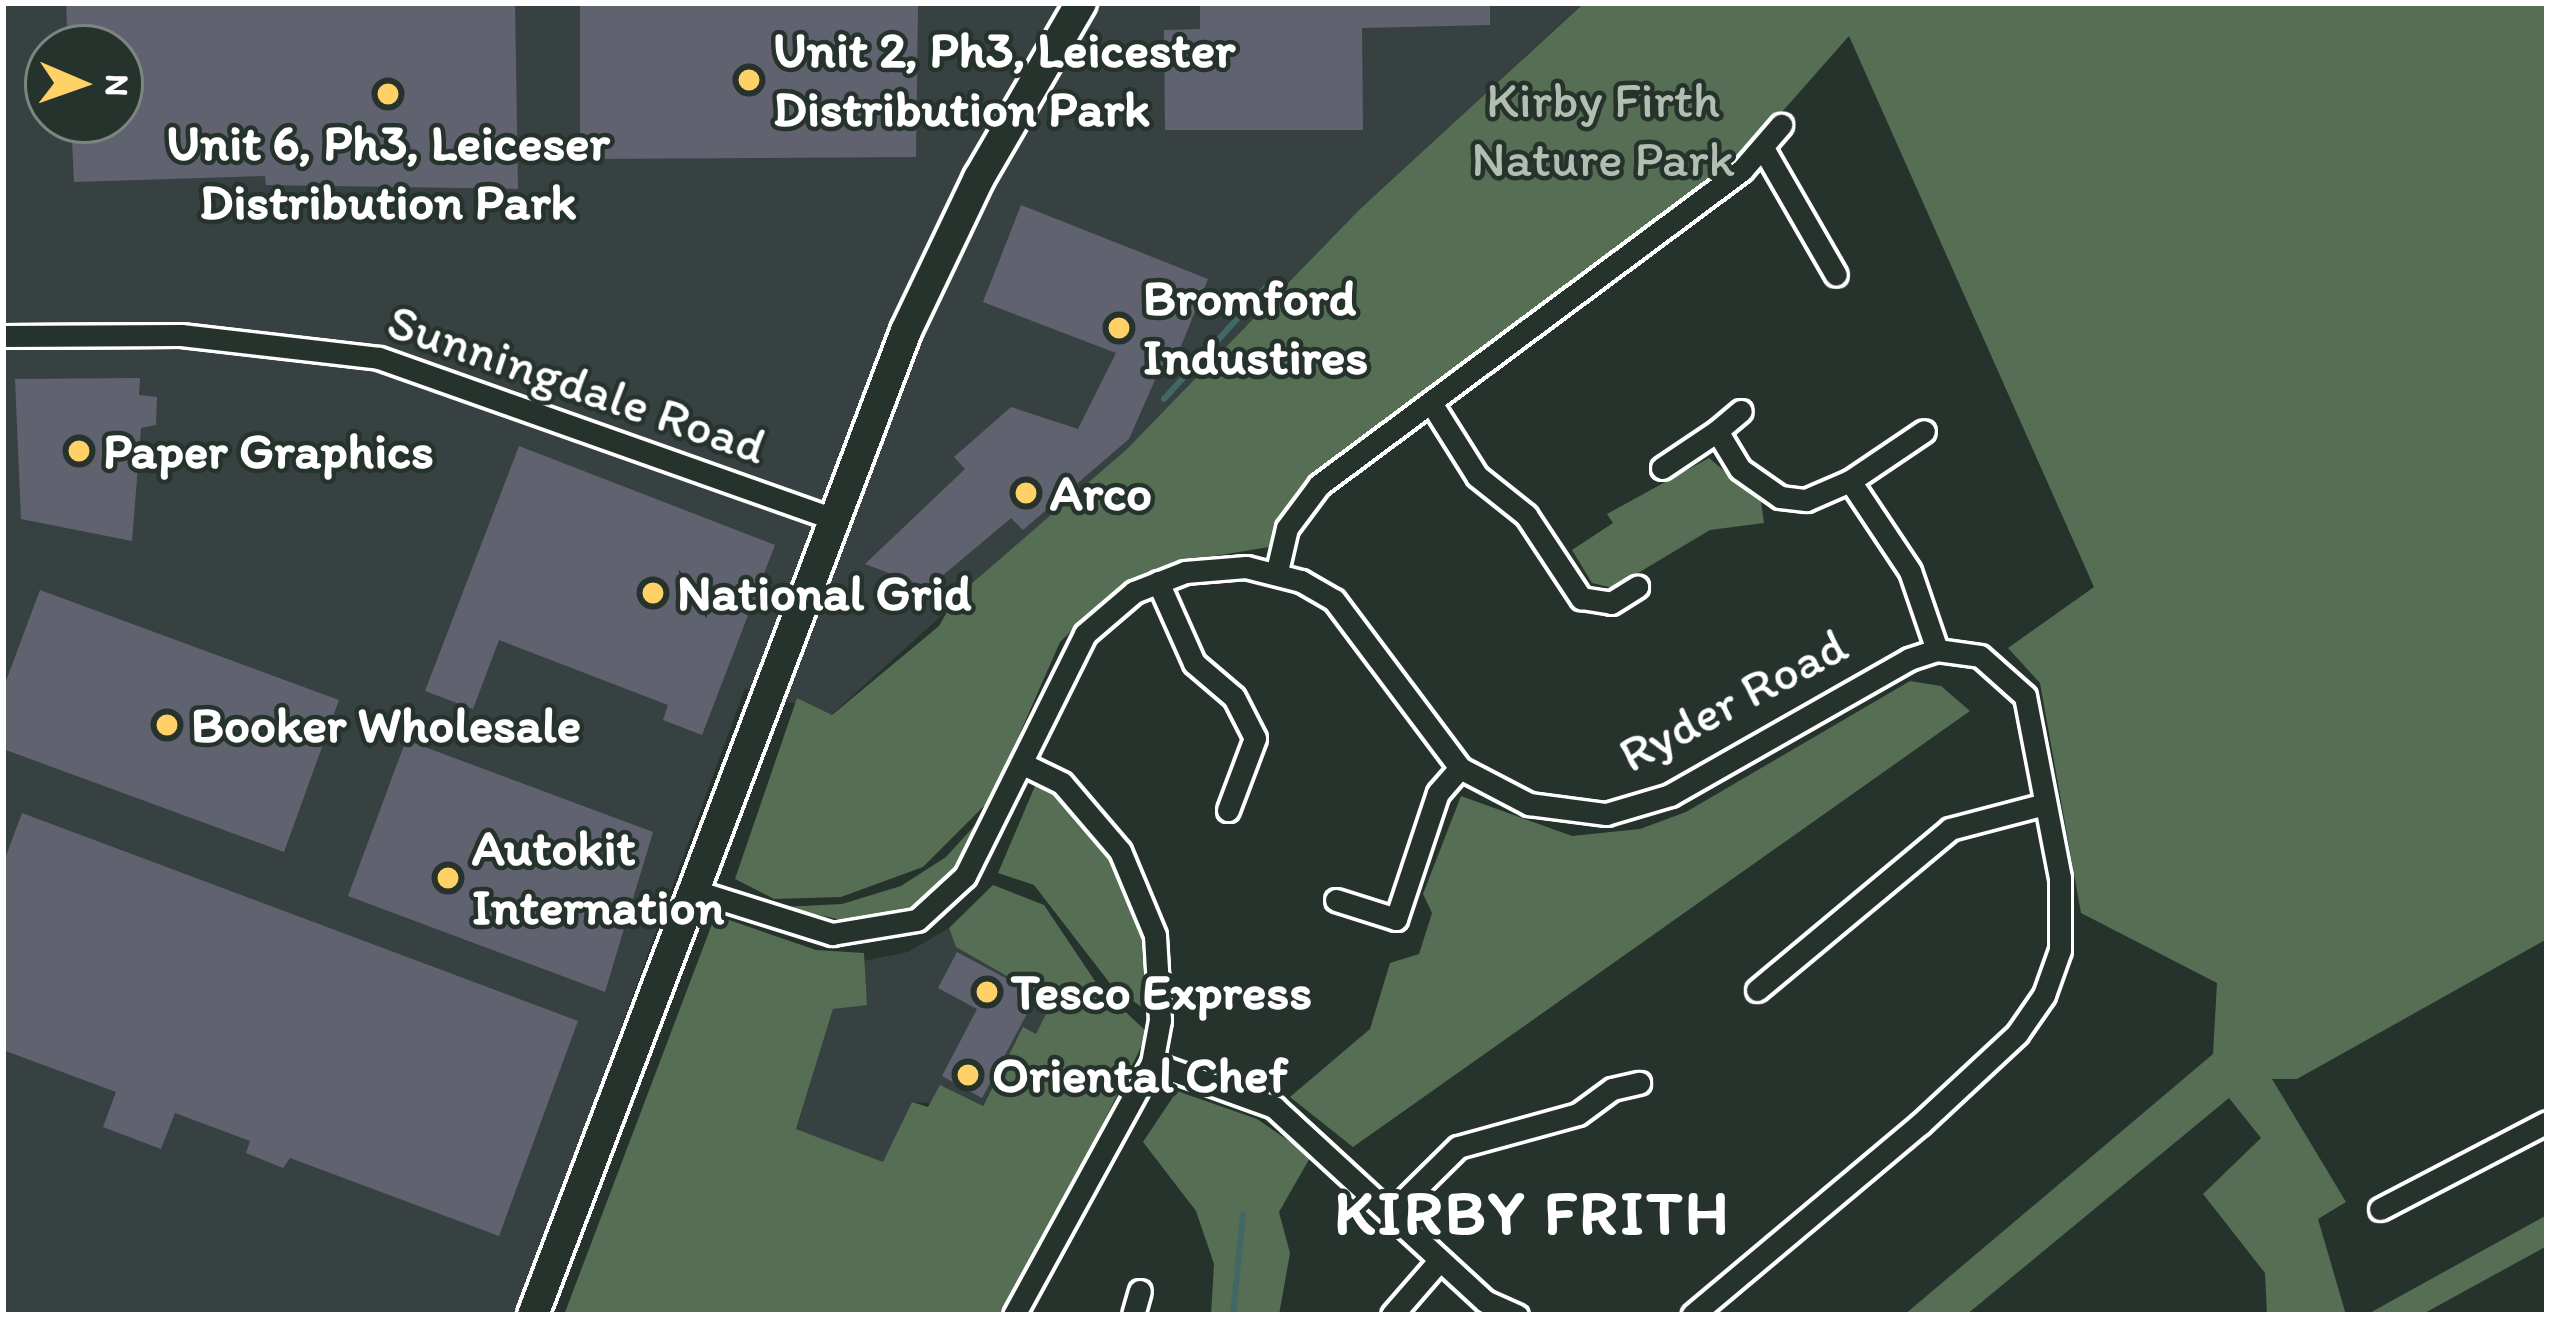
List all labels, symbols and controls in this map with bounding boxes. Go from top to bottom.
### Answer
place label: Unit 2, Ph3, Leicester Distribution Park [773,20,1236,140]
north arrow [24,24,144,144]
marker: Unit 2, Ph3, Leicester Distribution Park [736,67,762,93]
park label: Kirby Firth Nature Park [1471,70,1735,190]
text: N [98,73,137,97]
marker: Unit 6, Ph3, Leiceser Distribution Park [375,81,401,107]
place label: Unit 6, Ph3, Leiceser Distribution Park [166,113,610,233]
place label: Bromford Industires [1143,268,1368,388]
street label: Sunningdale Road [380,291,774,477]
marker: Bromford Industires [1106,315,1132,341]
place label: Paper Graphics [103,420,433,482]
marker: Paper Graphics [66,438,92,464]
place label: Arco [1050,462,1152,524]
marker: Arco [1013,480,1039,506]
place label: National Grid [677,562,971,624]
marker: National Grid [640,580,666,606]
street label: Ryder Road [1609,615,1857,785]
place label: Booker Wholesale [191,694,582,756]
marker: Booker Wholesale [154,712,180,738]
place label: Autokit Internation [472,818,724,938]
marker: Autokit Internation [435,865,461,891]
place label: Tesco Express [1011,961,1310,1023]
marker: Tesco Express [974,979,1000,1005]
place label: Oriental Chef [992,1044,1289,1106]
marker: Oriental Chef [955,1062,981,1088]
district label: KIRBY FRITH [1333,1174,1733,1250]

